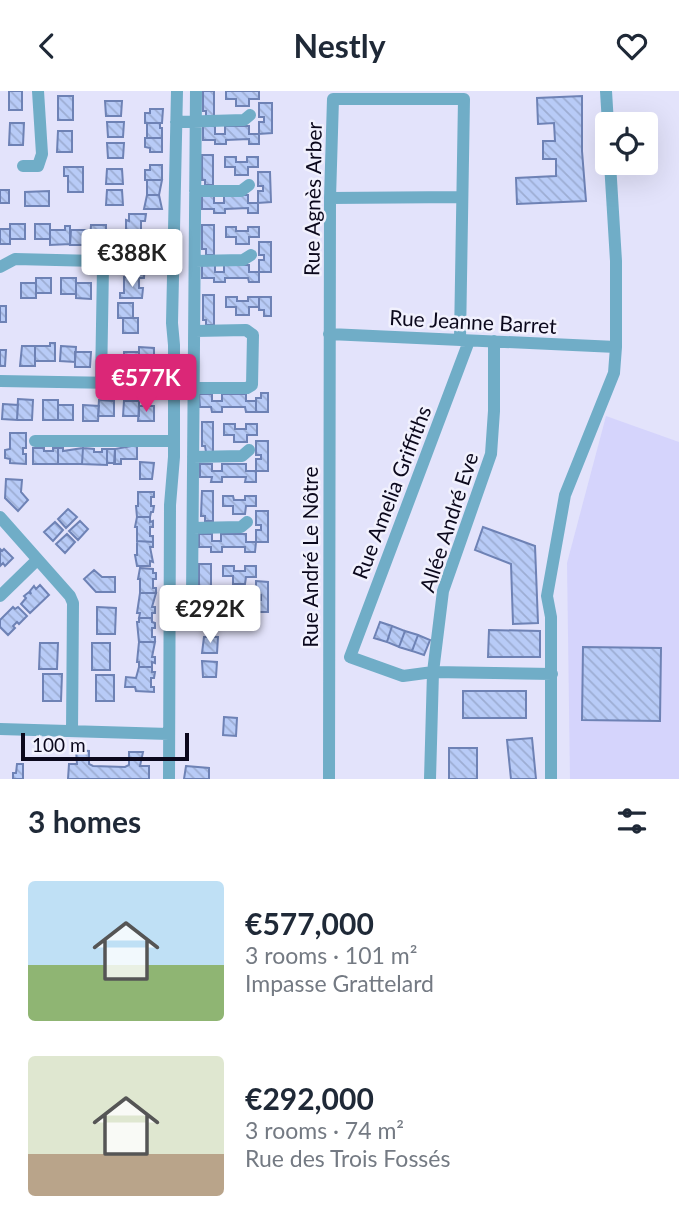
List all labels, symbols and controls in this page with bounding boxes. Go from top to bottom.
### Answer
text: Nestly [293,26,386,65]
icon: back [28,27,66,65]
icon: heart [613,27,651,65]
map controls [595,112,658,175]
button: locate [595,112,658,175]
street label: Rue Agnès Arber [298,121,326,276]
pin: €388K [83,229,181,289]
text: €388K [97,238,167,266]
street label: Rue Jeanne Barret [389,304,558,338]
pin: €577K [97,355,195,414]
text: €577K [111,363,181,391]
street label: Rue Amelia Griffiths [346,402,436,582]
street label: Allée André Eve [414,449,482,595]
street label: Rue André Le Nôtre [297,466,322,648]
pin: €292K [161,585,259,645]
text: €292K [175,594,245,622]
scale bar [21,730,189,762]
text: 100 m [32,733,86,756]
icon: filters [613,802,651,840]
text: 3 homes [28,803,141,839]
text: €577,000 [245,905,374,941]
icon: home [84,909,168,993]
text: 3 rooms · 101 m² [245,941,417,969]
text: Impasse Grattelard [245,969,434,997]
text: €292,000 [245,1080,374,1116]
icon: home [84,1084,168,1168]
text: 3 rooms · 74 m² [245,1116,404,1144]
text: Rue des Trois Fossés [245,1144,450,1172]

